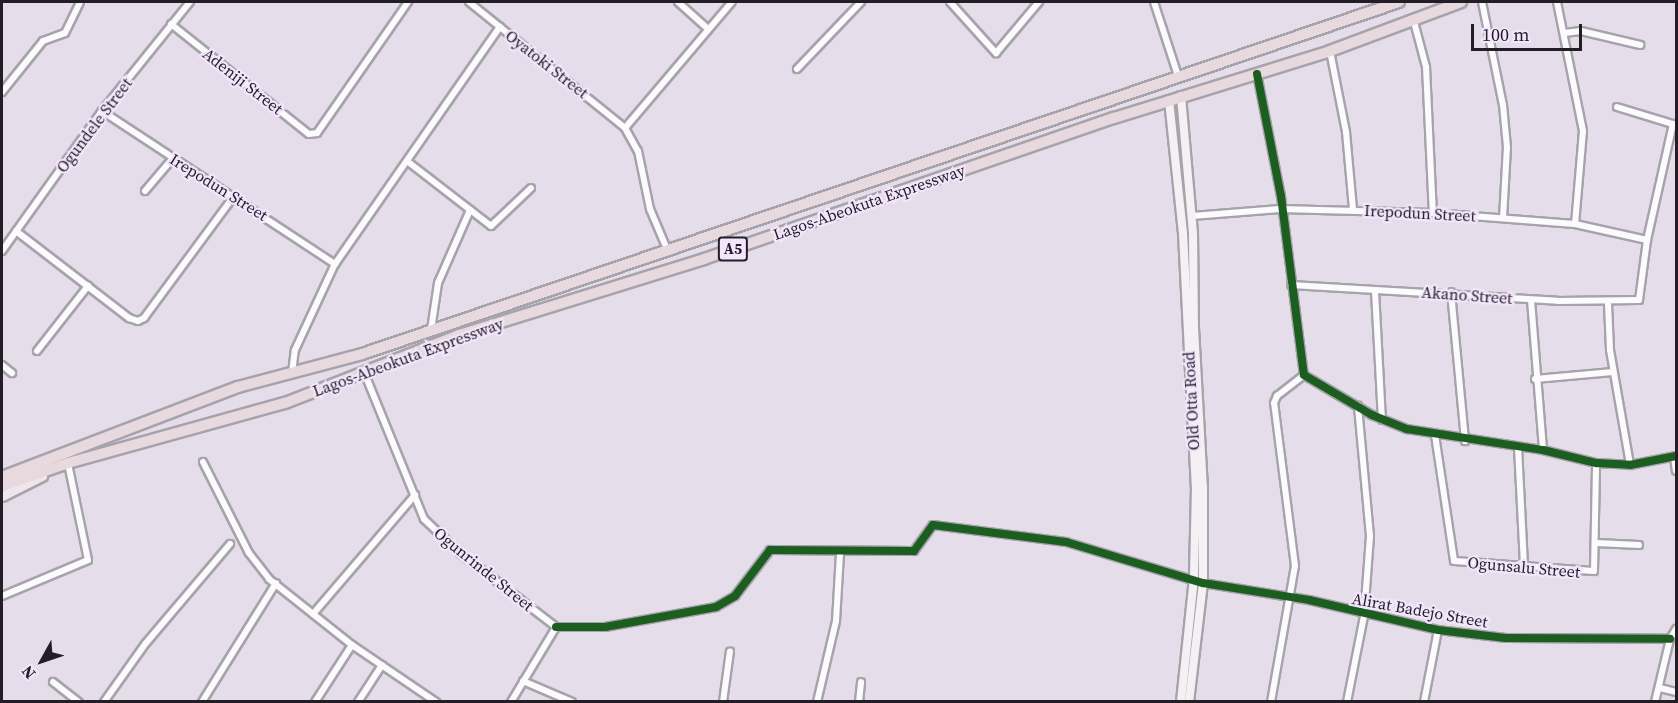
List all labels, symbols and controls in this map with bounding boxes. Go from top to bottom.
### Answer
scale bar [1474,12,1585,50]
text: 100 m [1482,22,1529,47]
street label: Oyatoki Street [502,26,592,102]
street label: Adeniji Street [199,44,287,118]
street label: Ogundele Street [52,74,136,176]
street label: Irepodun Street [167,149,271,225]
street label: Lagos-Abeokuta Expressway [771,160,967,244]
street label: Irepodun Street [1364,200,1476,226]
road number: A5 [716,237,750,261]
street label: Akano Street [1421,282,1513,308]
street label: Lagos-Abeokuta Expressway [310,314,506,400]
street label: Old Otta Road [1179,351,1203,451]
street label: Ogunrinde Street [430,523,538,615]
street label: Ogunsalu Street [1467,553,1581,581]
street label: Alirat Badejo Street [1351,589,1489,631]
north arrow [12,631,72,691]
text: N [16,661,40,684]

